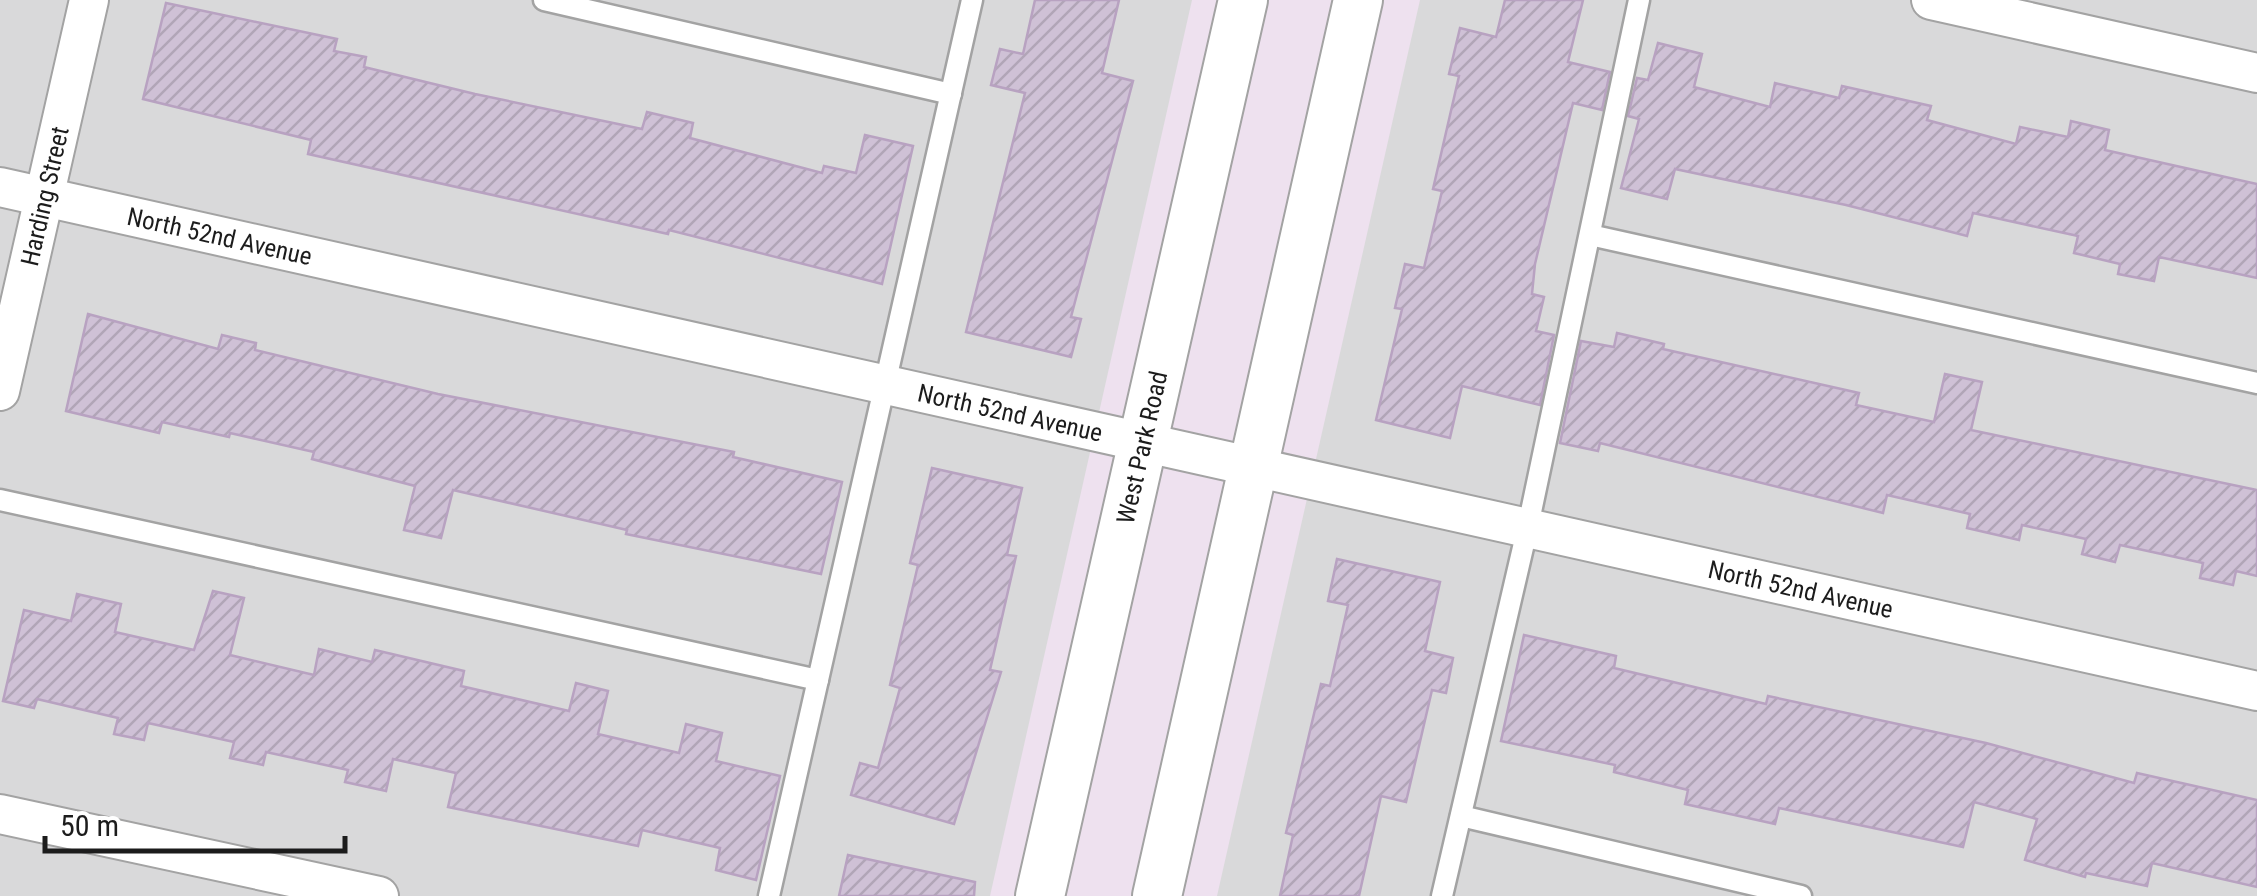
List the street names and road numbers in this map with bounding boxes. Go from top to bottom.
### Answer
street label: Harding Street [15,124,74,268]
street label: North 52nd Avenue [124,201,315,271]
street label: West Park Road [1110,368,1173,526]
street label: North 52nd Avenue [915,378,1105,447]
street label: North 52nd Avenue [1706,554,1896,624]

